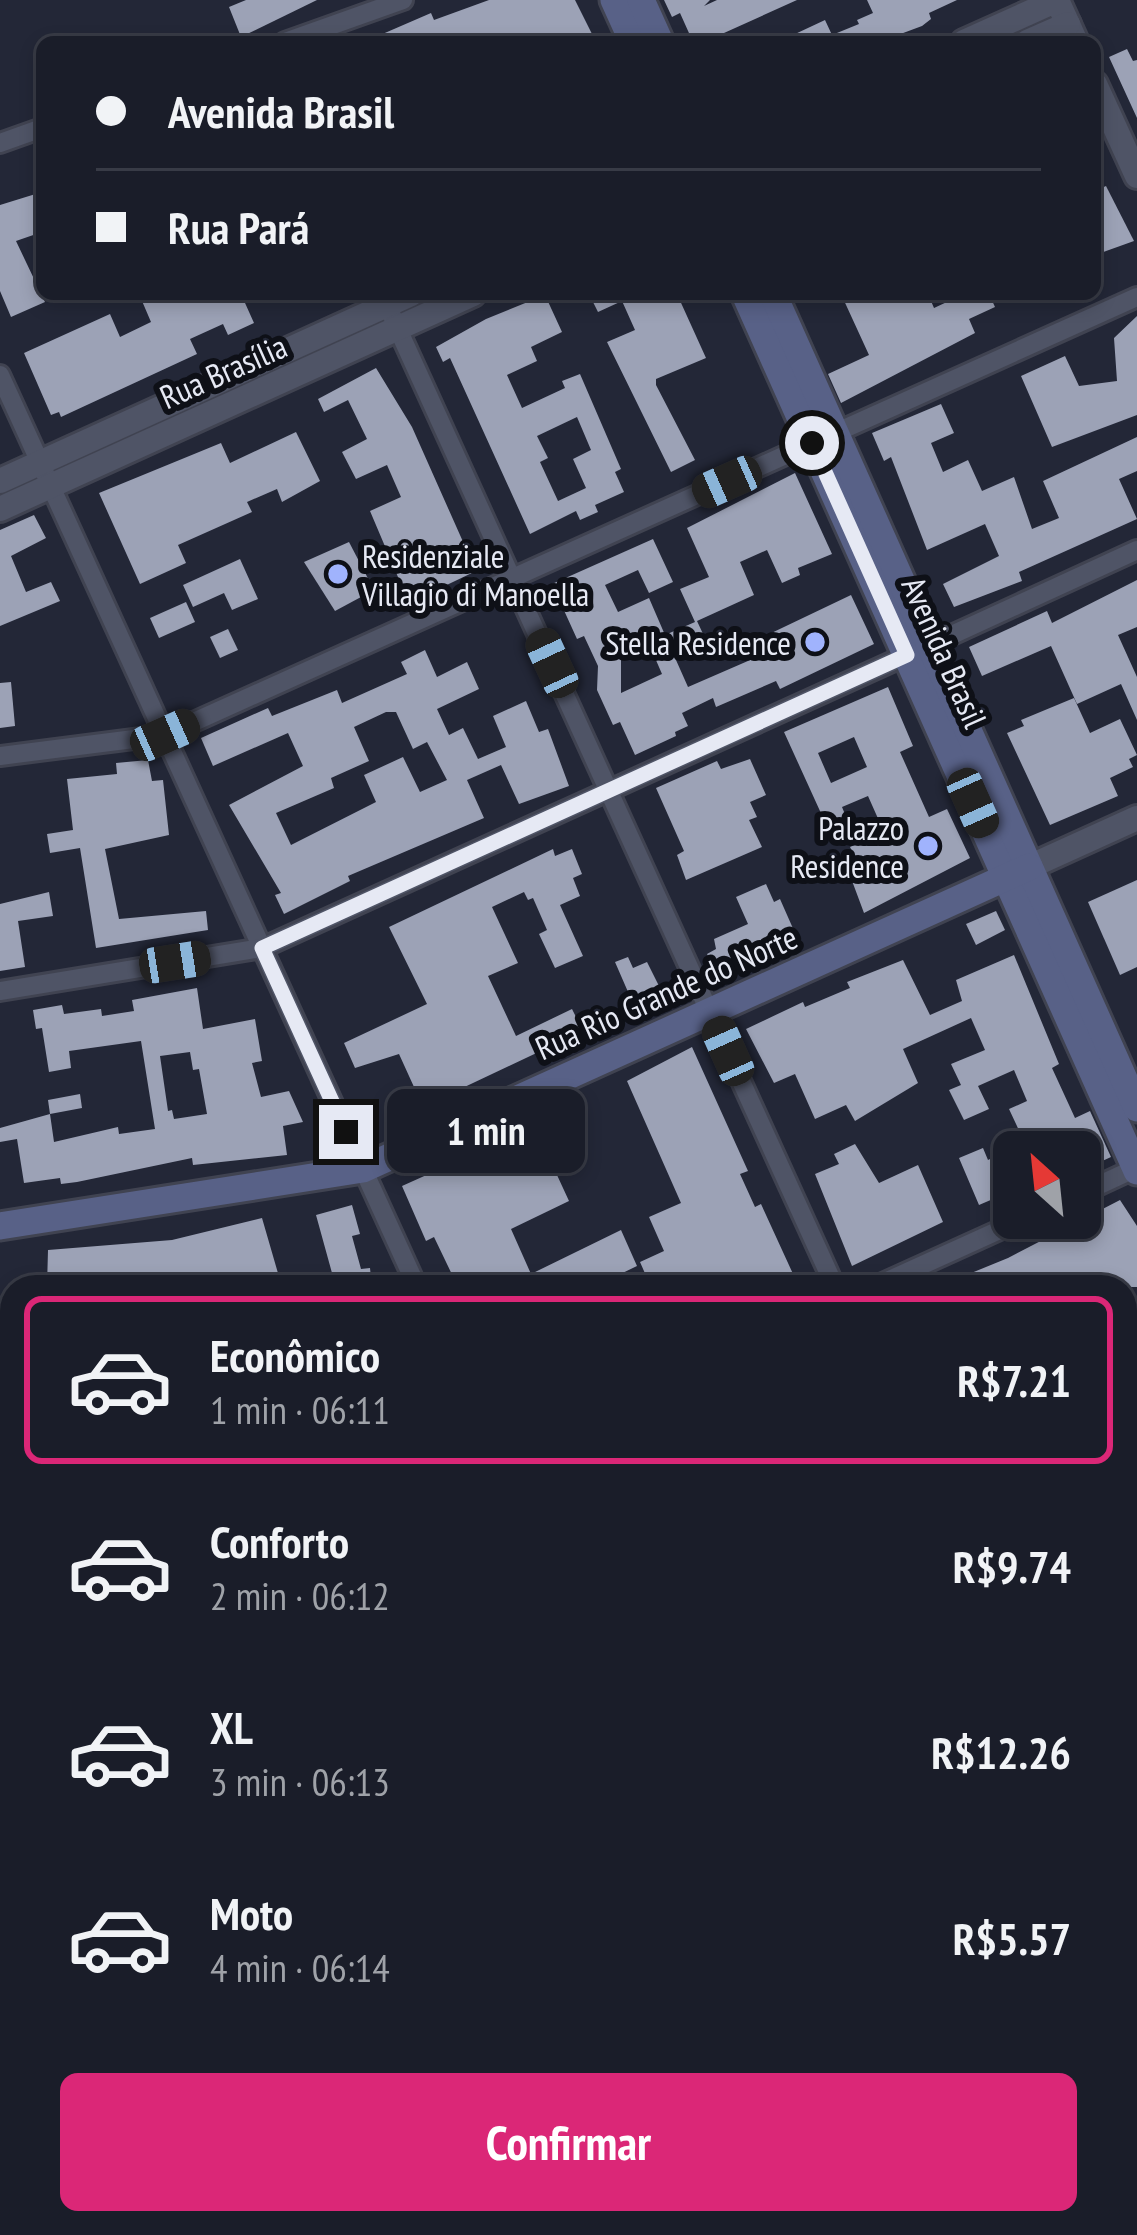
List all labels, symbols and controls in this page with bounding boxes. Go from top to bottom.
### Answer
text: Avenida Brasil [168,82,394,140]
text: Rua Pará [168,198,309,256]
street label: Rua Brasília [153,324,293,418]
route start [785,416,839,470]
car [687,451,767,513]
place label: Residenziale Villagio di Manoella [361,534,589,615]
marker: Residenziale Villagio di Manoella [325,561,351,587]
street label: Avenida Brasil [893,570,997,735]
place label: Stella Residence [605,621,791,664]
car [520,623,584,703]
marker: Stella Residence [802,629,828,655]
car [125,704,205,766]
car [942,763,1004,843]
place label: Palazzo Residence [790,806,904,887]
marker: Palazzo Residence [915,833,941,859]
street label: Rua Rio Grande do Norte [528,915,804,1069]
car [137,939,213,985]
car [697,1011,759,1091]
callout: 1 min [388,1090,586,1174]
route end [319,1105,373,1159]
text: 1 min [447,1105,525,1156]
north arrow [993,1131,1101,1239]
map controls [993,1131,1101,1239]
icon: car [66,1326,174,1434]
text: Econômico [210,1326,380,1384]
text: R$7.21 [957,1351,1071,1409]
text: 1 min · 06:11 [210,1384,390,1435]
icon: car [66,1512,174,1620]
text: Conforto [210,1512,349,1570]
text: R$9.74 [953,1537,1071,1595]
text: 2 min · 06:12 [210,1570,390,1621]
icon: car [66,1698,174,1806]
text: XL [210,1698,253,1756]
text: R$12.26 [931,1723,1071,1781]
text: 3 min · 06:13 [210,1756,390,1807]
icon: car [66,1884,174,1992]
text: Moto [210,1884,293,1942]
text: R$5.57 [953,1909,1071,1967]
text: 4 min · 06:14 [210,1942,390,1993]
button: Confirmar [60,2073,1077,2211]

